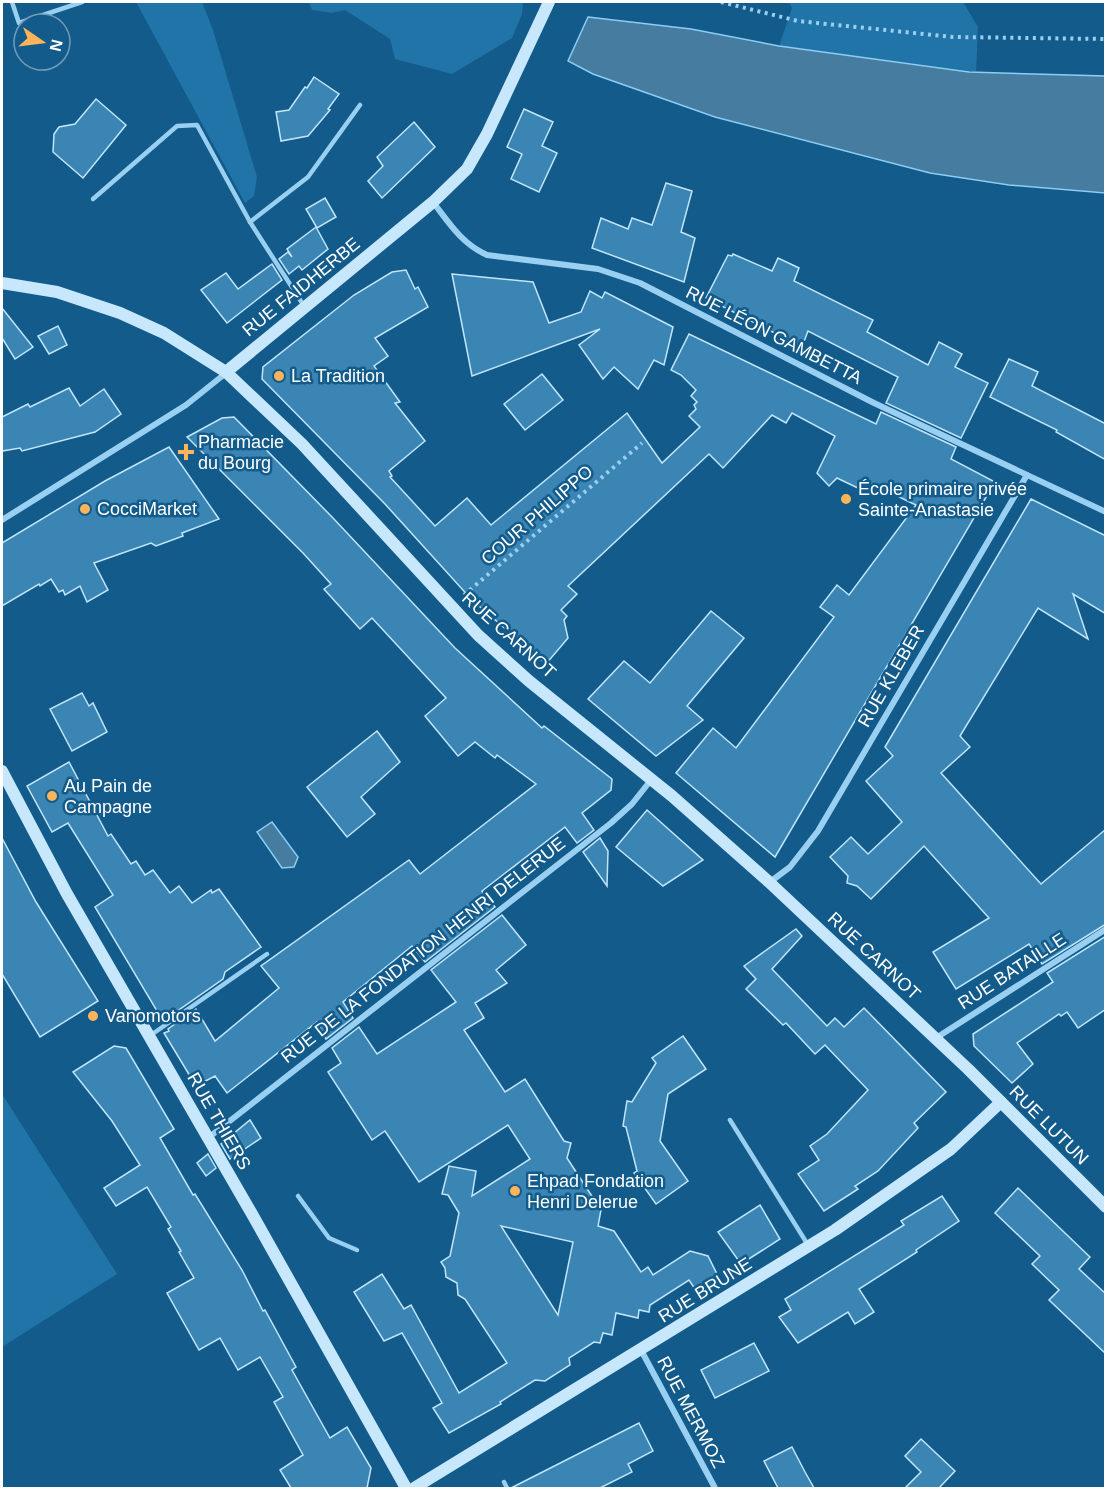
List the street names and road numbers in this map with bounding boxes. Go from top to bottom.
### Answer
street label: RUE FAIDHERBE [238,234,364,340]
street label: RUE LÉON GAMBETTA [683,282,865,388]
street label: COUR PHILIPPO [477,461,597,569]
street label: RUE CARNOT [458,588,560,682]
street label: RUE KLEBER [854,622,928,730]
street label: RUE DE LA FONDATION HENRI DELERUE [277,833,569,1067]
street label: RUE CARNOT [824,908,924,1004]
street label: RUE BATAILLE [954,929,1070,1013]
street label: RUE THIERS [183,1069,255,1173]
street label: RUE LUTUN [1006,1082,1092,1168]
street label: RUE BRUNE [655,1253,755,1327]
street label: RUE MERMOZ [653,1353,729,1471]

